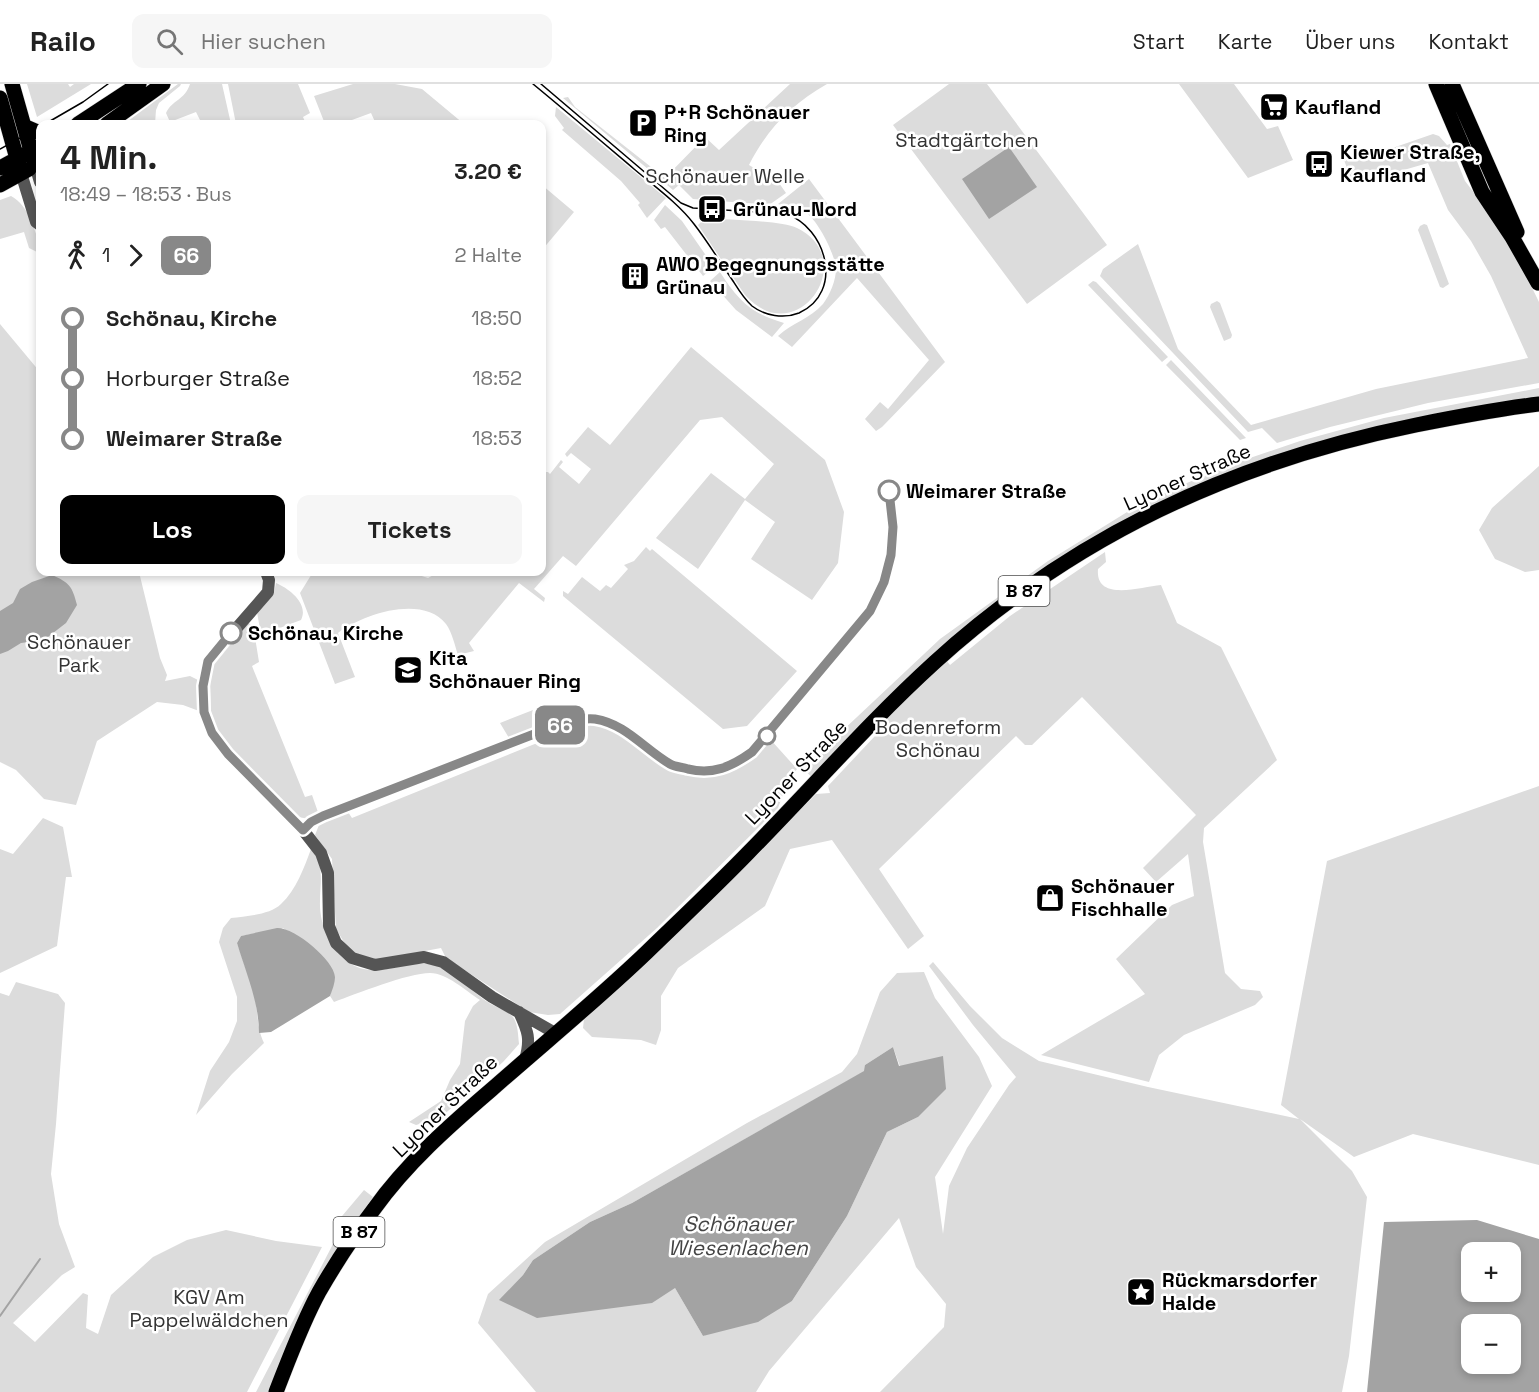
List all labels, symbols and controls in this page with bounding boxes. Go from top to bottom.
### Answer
search box [132,14,552,68]
text: Railo [30,23,96,59]
icon: search [153,25,186,58]
text: Hier suchen [201,27,326,55]
text: Start [1133,28,1185,55]
text: Karte [1218,28,1272,55]
text: Über uns [1305,28,1395,55]
text: Kontakt [1428,28,1509,55]
supermarket icon: Kaufland [1258,91,1290,123]
place label: Kaufland [1295,94,1381,120]
place label: P+R Schönauer Ring [664,99,810,148]
parking icon: P+R Schönauer Ring [627,107,659,139]
park label: Stadtgärtchen [895,127,1039,153]
text: 4 Min. [60,137,157,179]
place label: Kiewer Straße, Kaufland [1340,139,1480,188]
bus stop icon: Kiewer Straße, Kaufland [1303,148,1335,180]
text: 3.20 € [454,157,522,185]
park label: Schönauer Welle [645,163,805,189]
text: 18:49 – 18:53 · Bus [60,181,232,207]
bus stop icon: Grünau-Nord [696,193,728,225]
place label: Grünau-Nord [733,196,857,222]
icon: walk [60,239,93,272]
icon: forward [119,239,152,272]
text: 1 [102,242,110,268]
text: 66 [173,242,199,269]
text: 2 Halte [455,242,522,268]
place label: AWO Begegnungsstätte Grünau [656,251,885,300]
building icon: AWO Begegnungsstätte Grünau [619,260,651,292]
text: Schönau, Kirche [106,304,277,332]
text: 18:50 [471,305,522,331]
text: Horburger Straße [106,364,290,392]
text: 18:52 [472,365,522,391]
text: Weimarer Straße [106,424,283,452]
text: 18:53 [472,425,522,451]
street label: Lyoner Straße [1119,437,1255,517]
place label: Weimarer Straße [906,478,1066,504]
marker: Weimarer Straße [878,480,900,502]
button: Los [60,495,285,564]
button: Tickets [297,495,522,564]
road number: B 87 [998,576,1050,606]
place label: Schönau, Kirche [248,620,404,646]
marker: Schönau, Kirche [220,622,242,644]
park label: Schönauer Park [27,629,131,678]
place label: Kita Schönauer Ring [429,645,581,694]
school or university icon: Kita Schönauer Ring [392,654,424,686]
line badge: 66 [533,706,587,744]
text: 66 [547,712,573,739]
street label: Lyoner Straße [739,714,853,830]
park label: Bodenreform Schönau [875,714,1001,763]
unlabelled marker [758,727,776,745]
place label: Schönauer Fischhalle [1071,873,1175,922]
shop icon: Schönauer Fischhalle [1034,882,1066,914]
street label: Lyoner Straße [387,1049,503,1163]
water label: Schönauer Wiesenlachen [668,1210,809,1261]
road number: B 87 [334,1217,385,1247]
map controls [1461,1242,1521,1374]
button: + [1461,1242,1521,1302]
place label: Rückmarsdorfer Halde [1162,1267,1318,1316]
place icon: Rückmarsdorfer Halde [1125,1276,1157,1308]
park label: KGV Am Pappelwäldchen [129,1284,289,1333]
button: − [1461,1314,1521,1374]

